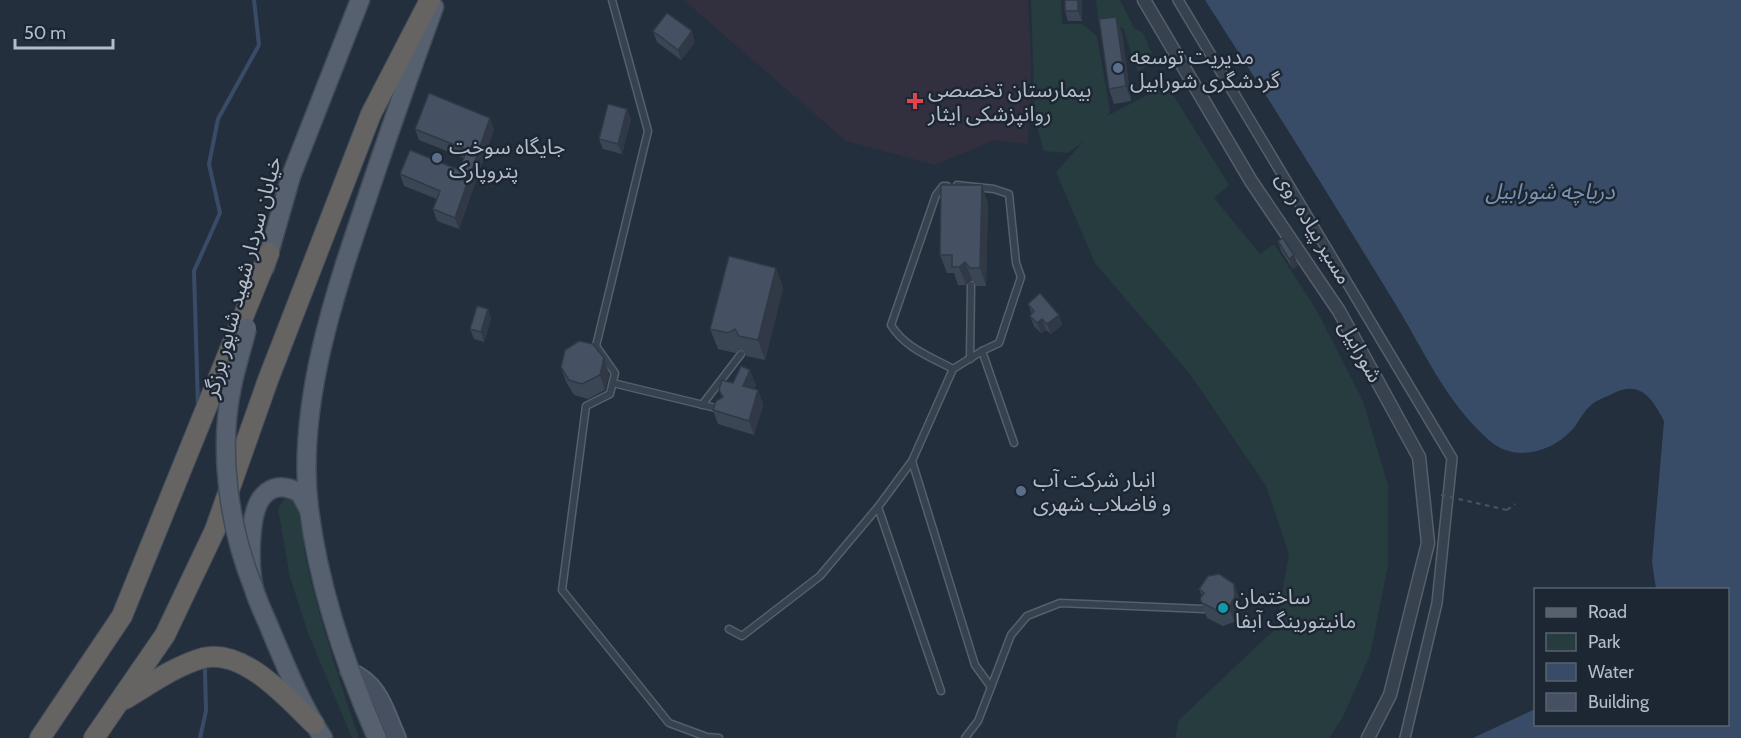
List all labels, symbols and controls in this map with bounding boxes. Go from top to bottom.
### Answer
scale bar [15,12,112,50]
text: 50 m [24,22,66,44]
place label: مدیریت توسعه گردشگری شورابیل [1130,44,1280,93]
marker: مدیریت توسعه گردشگری شورابیل [1111,61,1125,75]
place label: بیمارستان تخصصی روانپزشکی ایثار [927,77,1091,127]
marker: بیمارستان تخصصی روانپزشکی ایثار [906,92,924,110]
place label: جایگاه سوخت پتروپارک [449,134,565,184]
marker: جایگاه سوخت پتروپارک [430,151,444,165]
street label: خیابان سردار شهید شاپور برزگر [197,154,287,402]
street label: مسیر پیاده روی [1270,167,1357,289]
water label: دریاچه شورابیل [1485,178,1615,206]
street label: شورابیل [1334,315,1388,387]
place label: انبار شرکت آب و فاضلاب شهری [1033,467,1171,516]
marker: انبار شرکت آب و فاضلاب شهری [1014,484,1028,498]
place label: ساختمان مانیتورینگ آبفا [1235,584,1356,633]
legend [1534,588,1729,726]
marker: ساختمان مانیتورینگ آبفا [1216,601,1230,615]
text: Road [1588,601,1627,623]
text: Park [1588,631,1621,653]
text: Water [1588,661,1634,683]
text: Building [1588,691,1650,713]

